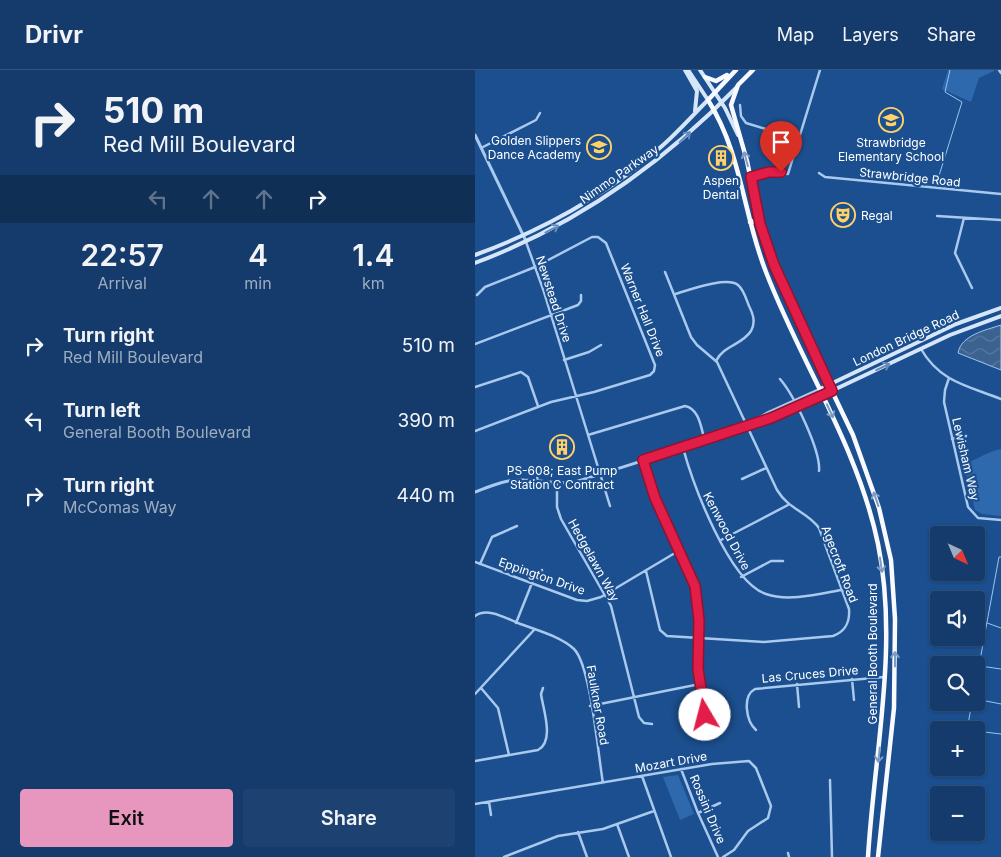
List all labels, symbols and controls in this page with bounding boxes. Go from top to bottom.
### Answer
text: Drivr [25,20,83,49]
text: Map [777,24,814,45]
text: Layers [842,24,899,45]
text: Share [927,24,976,45]
text: 510 m [103,89,204,131]
icon: right [20,90,85,155]
school or university icon: Strawbridge Elementary School [878,107,904,133]
pin [760,121,802,172]
icon: arrive [767,128,795,156]
text: Red Mill Boulevard [103,131,296,157]
one-way arrow [678,131,691,143]
place label: Golden Slippers Dance Academy [488,133,581,162]
school or university icon: Golden Slippers Dance Academy [586,134,612,160]
place label: Strawbridge Elementary School [838,135,944,164]
street label: Nimmo Parkway [577,141,661,207]
building icon: Aspen Dental [708,145,734,171]
one-way arrow [741,152,751,168]
street label: Strawbridge Road [859,164,961,190]
place label: Aspen Dental [703,173,739,202]
icon: left [144,185,172,213]
icon: ahead [197,185,225,213]
icon: ahead [250,185,278,213]
icon: right [303,185,331,213]
theatre icon: Regal [830,202,856,228]
place label: Regal [861,208,893,223]
one-way arrow [544,224,559,234]
text: 22:57 [81,237,164,273]
text: 4 [248,237,268,273]
text: 1.4 [352,237,394,273]
street label: Newstead Drive [533,254,575,344]
street label: Warner Hall Drive [617,261,669,359]
text: Arrival [98,273,147,293]
text: min [244,273,272,293]
text: km [362,273,385,293]
street label: London Bridge Road [850,307,962,369]
text: Turn right [63,324,154,347]
icon: right [20,332,48,360]
text: 510 m [402,334,455,357]
text: Red Mill Boulevard [63,347,203,367]
one-way arrow [875,362,890,372]
text: Turn left [63,399,141,422]
one-way arrow [826,403,836,418]
icon: left [20,407,48,435]
text: 390 m [398,409,455,432]
street label: Lewisham Way [949,416,983,502]
text: General Booth Boulevard [63,422,251,442]
building icon: PS-608; East Pump Station C Contract [549,434,575,460]
place label: PS-608; East Pump Station C Contract [507,463,617,492]
text: Turn right [63,474,154,497]
icon: right [20,482,48,510]
text: 440 m [396,484,455,507]
street label: Kenwood Drive [700,489,754,573]
one-way arrow [871,491,880,507]
text: McComas Way [63,497,177,517]
street label: Hedgelawn Way [565,516,623,604]
street label: Agecroft Road [818,523,862,605]
north arrow [930,526,985,581]
map controls [930,526,985,841]
street label: Eppington Drive [497,554,587,598]
one-way arrow [876,557,886,573]
street label: General Booth Boulevard [865,583,880,725]
button: sound [930,591,985,646]
one-way arrow [890,651,900,668]
button: search [930,656,985,711]
street label: Las Cruces Drive [761,662,859,686]
street label: Faulkner Road [584,664,612,746]
position arrow [678,688,730,740]
button: + [930,721,985,776]
one-way arrow [874,747,884,763]
street label: Mozart Drive [634,748,708,776]
street label: Rossini Drive [687,772,729,846]
button: − [930,786,985,841]
button: Exit [20,789,233,847]
button: Share [243,789,455,847]

